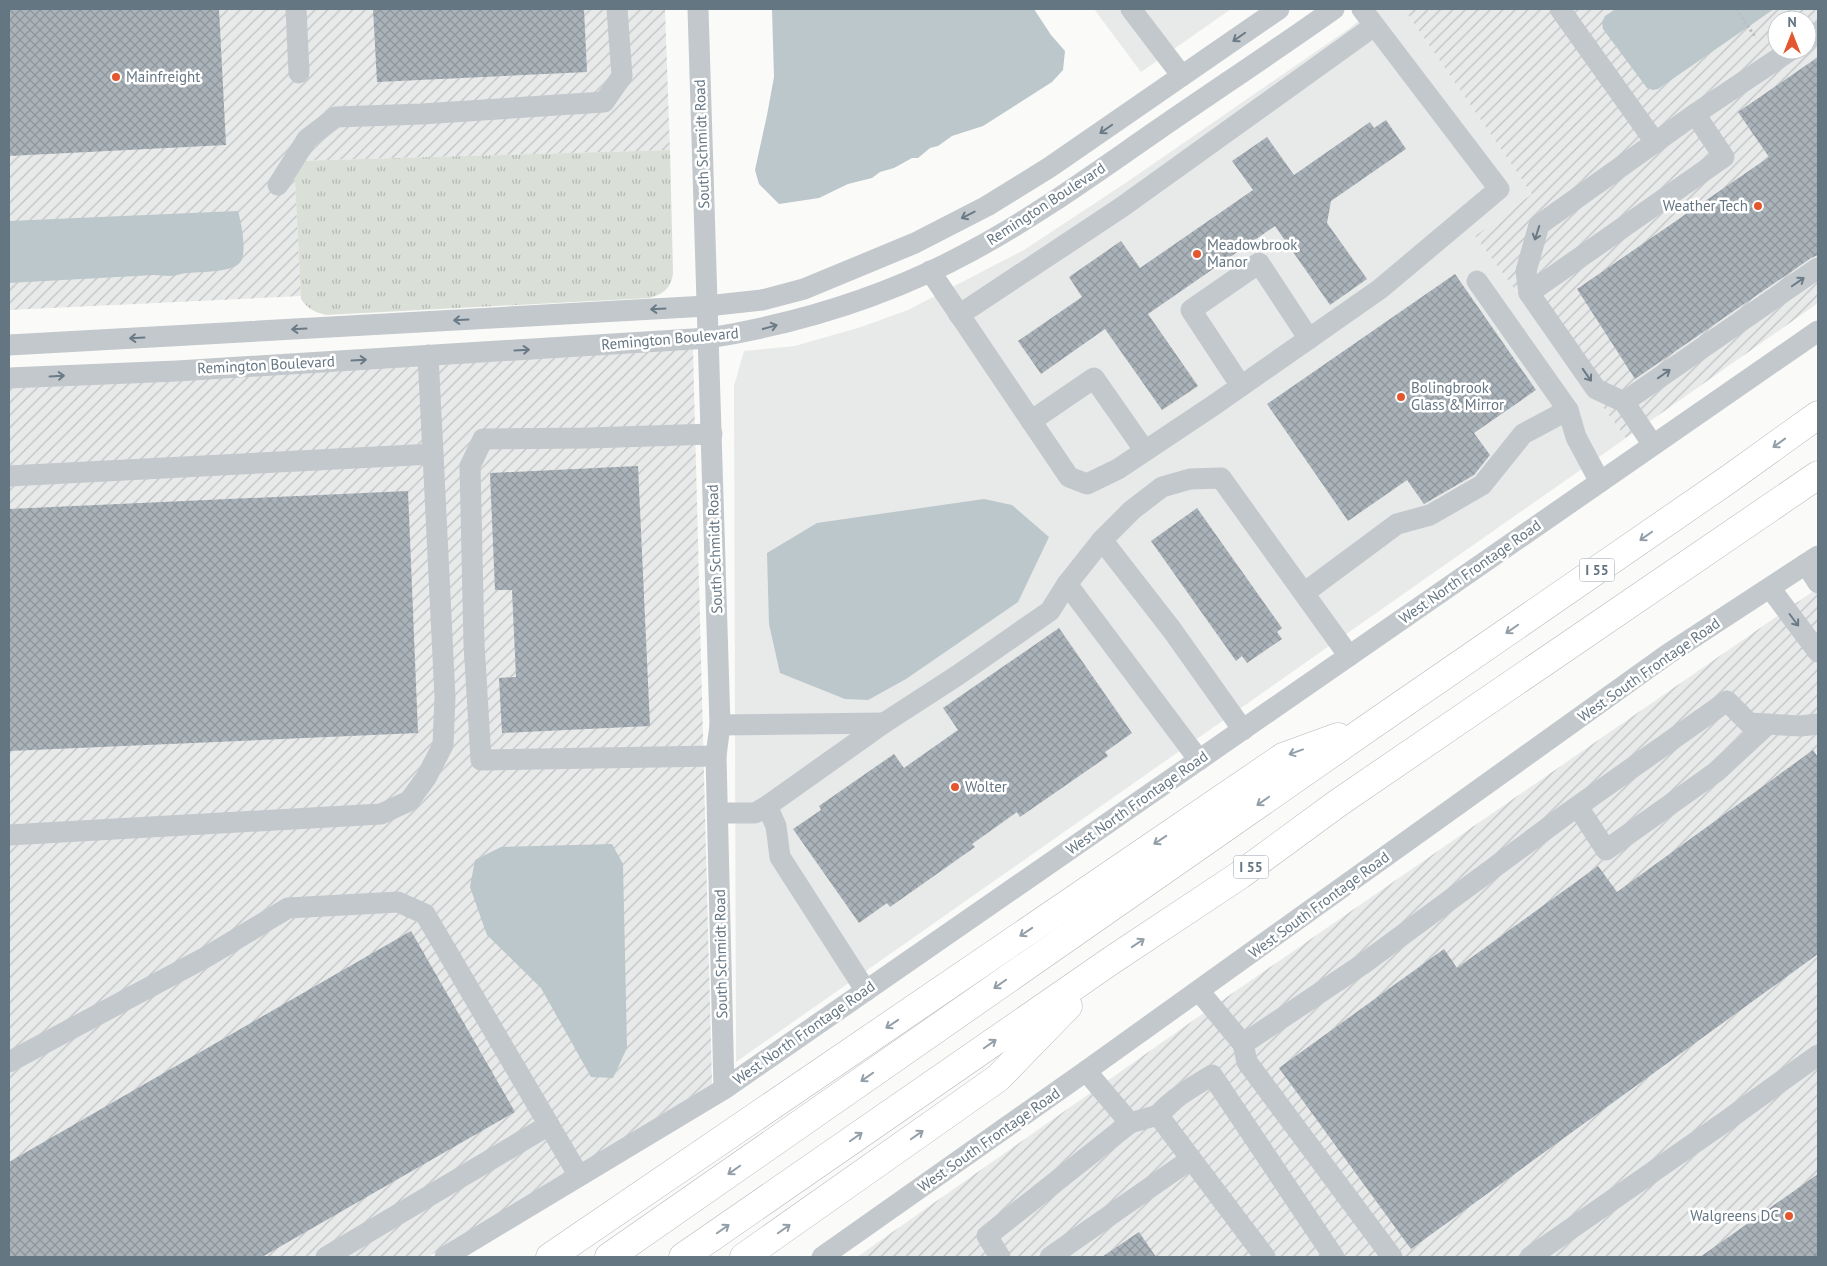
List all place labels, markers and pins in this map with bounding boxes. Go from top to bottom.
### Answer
place label: Mainfreight [126,67,200,86]
marker: Mainfreight [110,71,122,83]
place label: Weather Tech [1663,196,1748,215]
marker: Weather Tech [1752,200,1764,212]
place label: Meadowbrook Manor [1207,235,1298,271]
marker: Meadowbrook Manor [1191,248,1203,260]
place label: Bolingbrook Glass & Mirror [1411,378,1504,414]
marker: Bolingbrook Glass & Mirror [1395,391,1407,403]
place label: Wolter [965,777,1007,796]
marker: Wolter [949,781,961,793]
place label: Walgreens DC [1690,1206,1779,1225]
marker: Walgreens DC [1783,1210,1795,1222]

